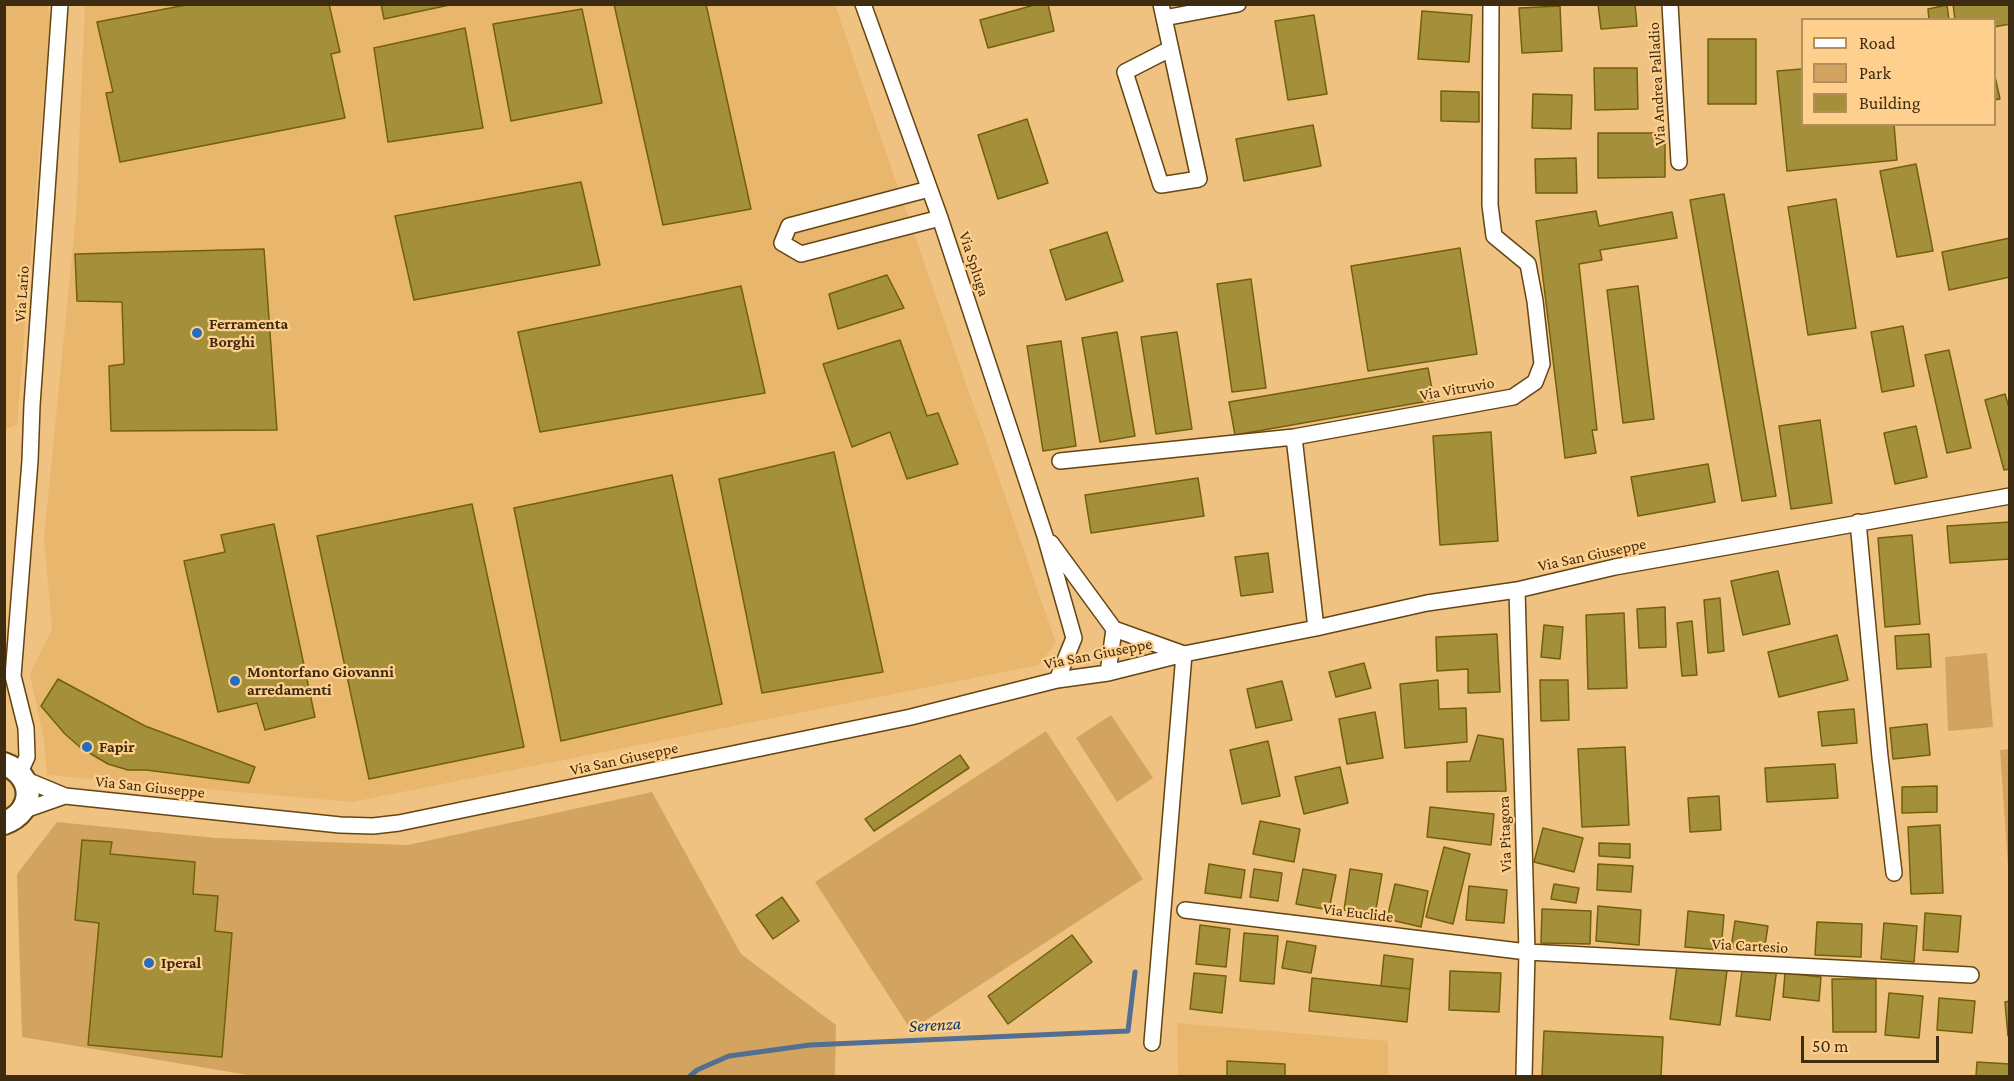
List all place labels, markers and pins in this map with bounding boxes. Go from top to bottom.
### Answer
place label: Ferramenta Borghi [209,314,288,352]
marker: Ferramenta Borghi [190,326,204,340]
place label: Montorfano Giovanni arredamenti [247,662,394,700]
marker: Montorfano Giovanni arredamenti [228,674,242,688]
place label: Fapir [99,737,135,757]
marker: Fapir [80,740,94,754]
place label: Iperal [161,953,201,973]
marker: Iperal [142,956,156,970]

